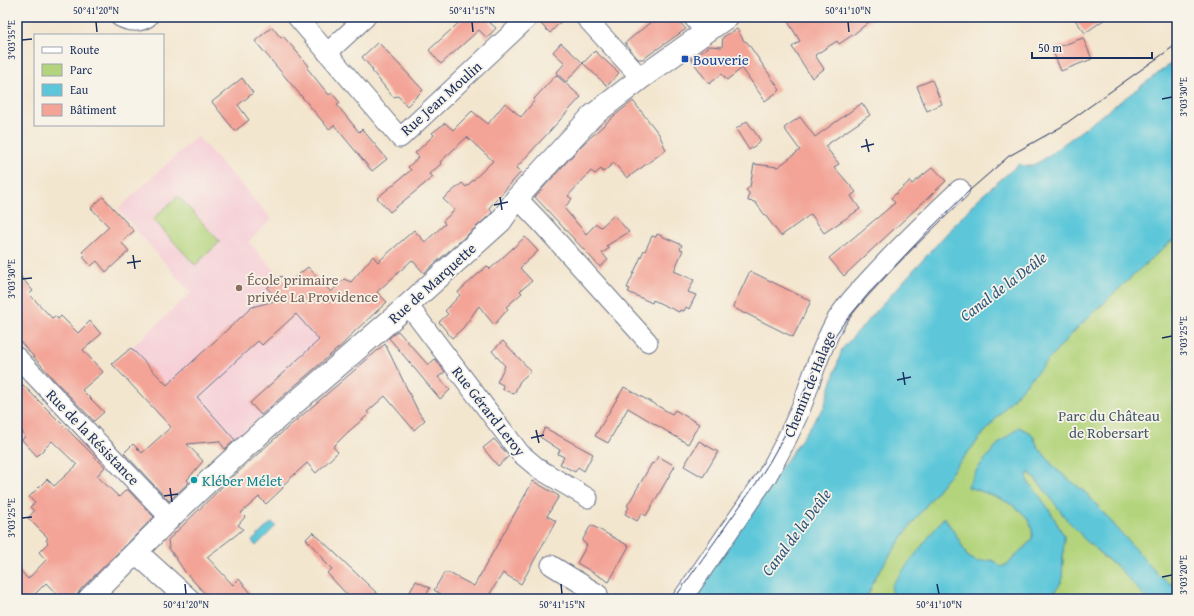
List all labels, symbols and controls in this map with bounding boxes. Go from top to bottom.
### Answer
text: 50°41'20"N [73,3,119,18]
text: 50°41'15"N [449,3,495,18]
text: 50°41'10"N [825,3,871,18]
text: 3°03'35"E [4,20,19,60]
legend [34,34,164,126]
scale bar [1032,34,1152,60]
text: 50 m [1038,39,1062,56]
text: Route [70,41,100,58]
place label: Bouverie [693,49,749,70]
marker: Bouverie [680,54,690,64]
street label: Rue Jean Moulin [396,55,487,140]
text: Parc [70,61,93,78]
text: 3°03'30"E [1176,77,1191,117]
text: Eau [70,81,89,98]
text: Bâtiment [70,101,117,118]
street label: Rue de Marquette [384,238,480,328]
water label: Canal de la Deûle [954,245,1052,327]
text: 3°03'30"E [4,259,19,299]
place label: École primaire privée La Providence [247,269,378,307]
marker: École primaire privée La Providence [234,283,244,293]
text: 3°03'25"E [1176,316,1191,356]
street label: Chemin de Halage [778,328,840,440]
street label: Rue Gérard Leroy [447,362,531,461]
street label: Rue de la Résistance [42,384,144,490]
park label: Parc du Château de Robersart [1058,405,1161,443]
place label: Kléber Mélet [202,470,283,491]
marker: Kléber Mélet [189,475,199,485]
water label: Canal de la Deûle [755,483,837,581]
text: 3°03'25"E [4,498,19,538]
text: 3°03'20"E [1176,555,1191,595]
text: 50°41'20"N [163,597,209,612]
text: 50°41'15"N [539,597,585,612]
text: 50°41'10"N [916,597,962,612]

